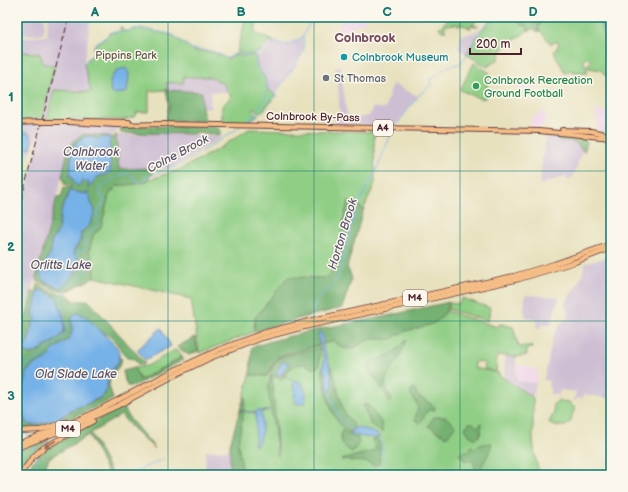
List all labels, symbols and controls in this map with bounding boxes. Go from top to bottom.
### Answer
text: A [90,4,99,20]
text: B [236,4,246,20]
text: C [382,4,392,20]
text: D [528,4,538,20]
district label: Colnbrook [335,30,396,46]
scale bar [470,30,521,56]
text: 200 m [476,37,510,52]
park label: Pippins Park [95,49,157,62]
place label: Colnbrook Museum [352,51,448,64]
marker: Colnbrook Museum [339,52,349,62]
place label: St Thomas [334,72,387,85]
marker: St Thomas [321,73,331,83]
place label: Colnbrook Recreation Ground Football [484,74,593,100]
marker: Colnbrook Recreation Ground Football [471,81,481,91]
text: 1 [8,89,14,105]
street label: Colnbrook By-Pass [266,110,361,124]
road number: A4 [373,120,393,136]
water label: Colne Brook [145,131,212,176]
water label: Colnbrook Water [63,145,120,174]
water label: Horton Brook [325,196,361,271]
text: 2 [7,239,15,255]
water label: Orlitts Lake [30,258,92,273]
road number: M4 [403,290,427,306]
water label: Old Slade Lake [35,367,117,382]
text: 3 [7,388,15,404]
road number: M4 [56,421,80,437]
one-way arrow [44,440,56,448]

